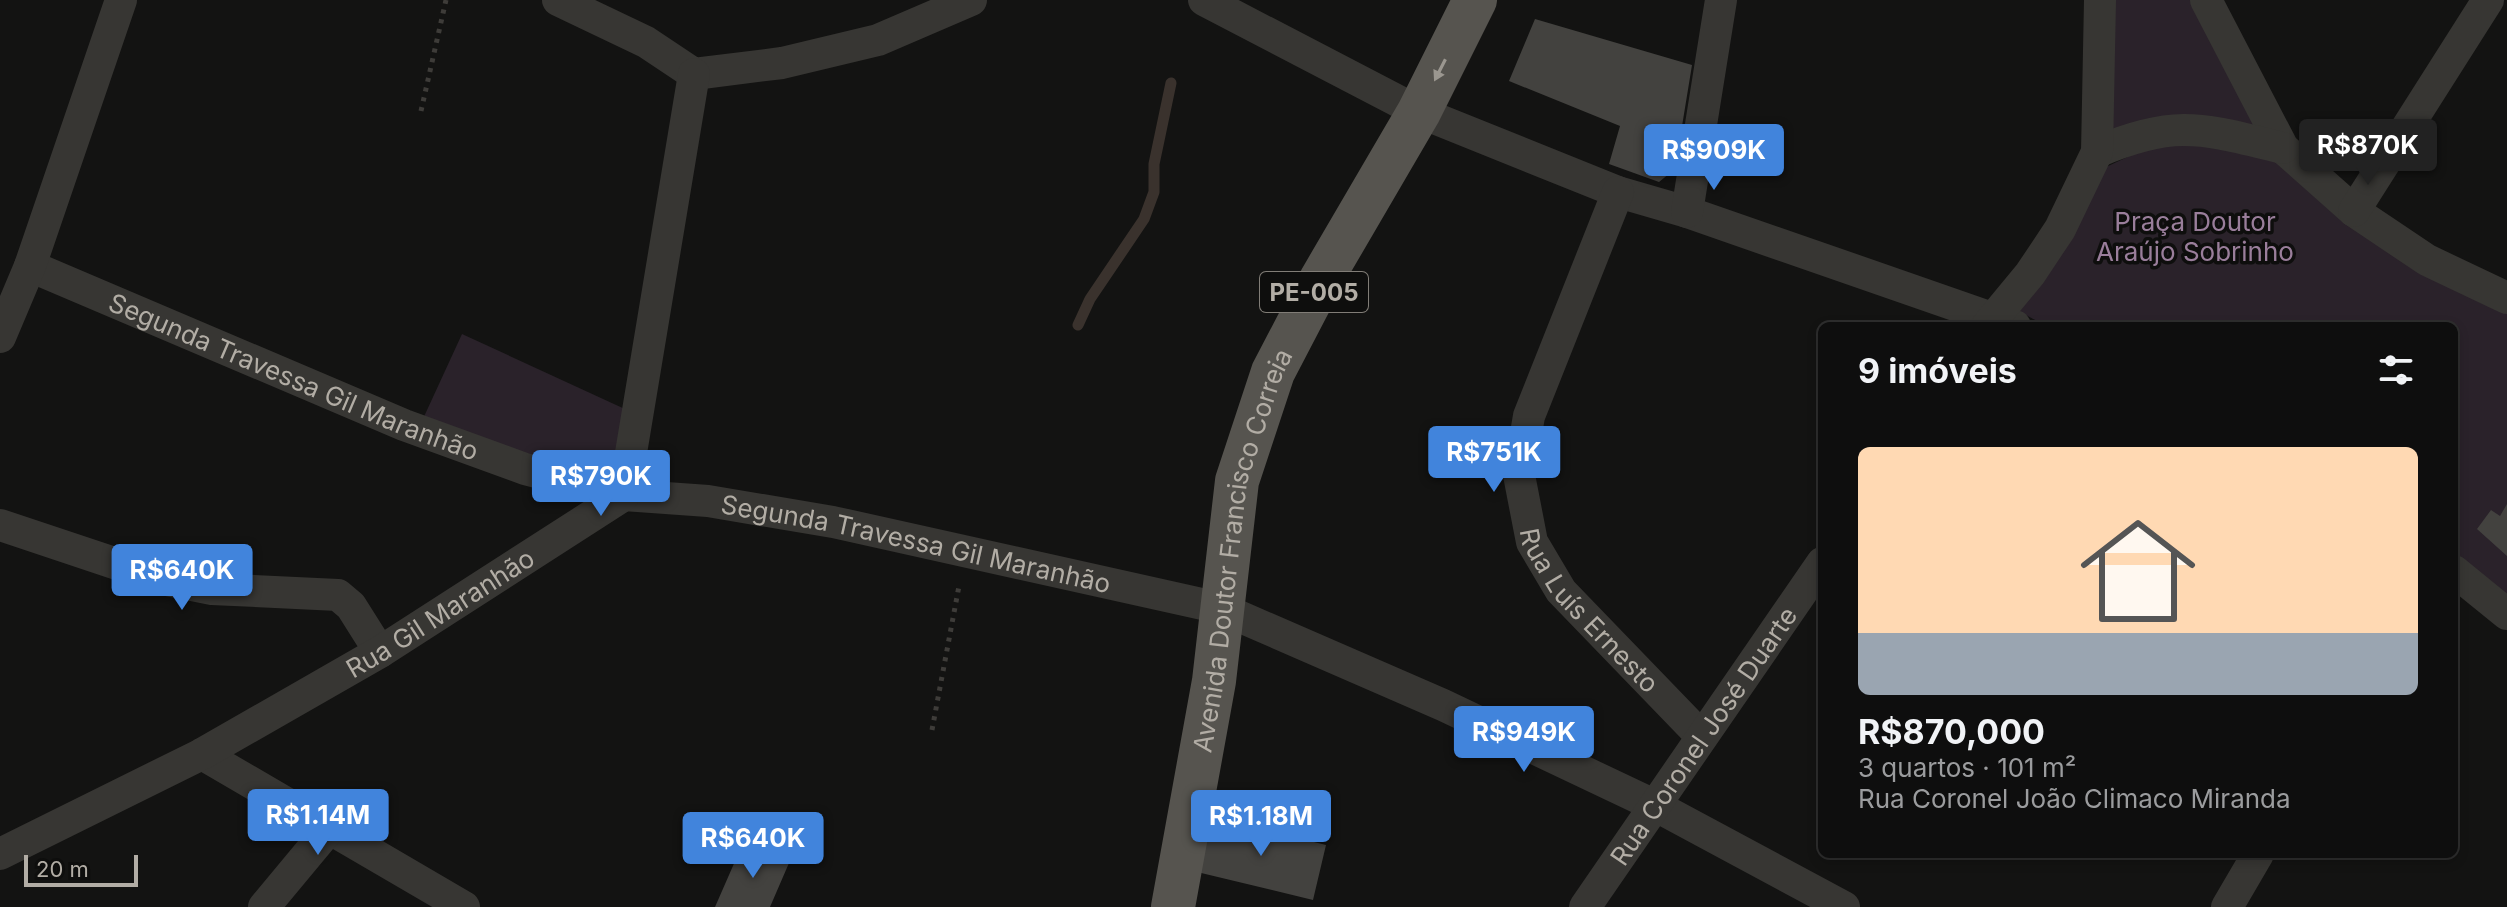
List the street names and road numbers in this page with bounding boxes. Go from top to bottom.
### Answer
road number: PE-005 [1260,272,1368,312]
street label: Segunda Travessa Gil Maranhão [104,286,483,466]
street label: Avenida Doutor Francisco Correia [1186,343,1298,755]
street label: Segunda Travessa Gil Maranhão [719,488,1114,599]
street label: Rua Luís Ernesto [1514,525,1666,699]
street label: Rua Gil Maranhão [340,542,540,684]
street label: Rua Coronel José Duarte [1603,601,1803,871]

